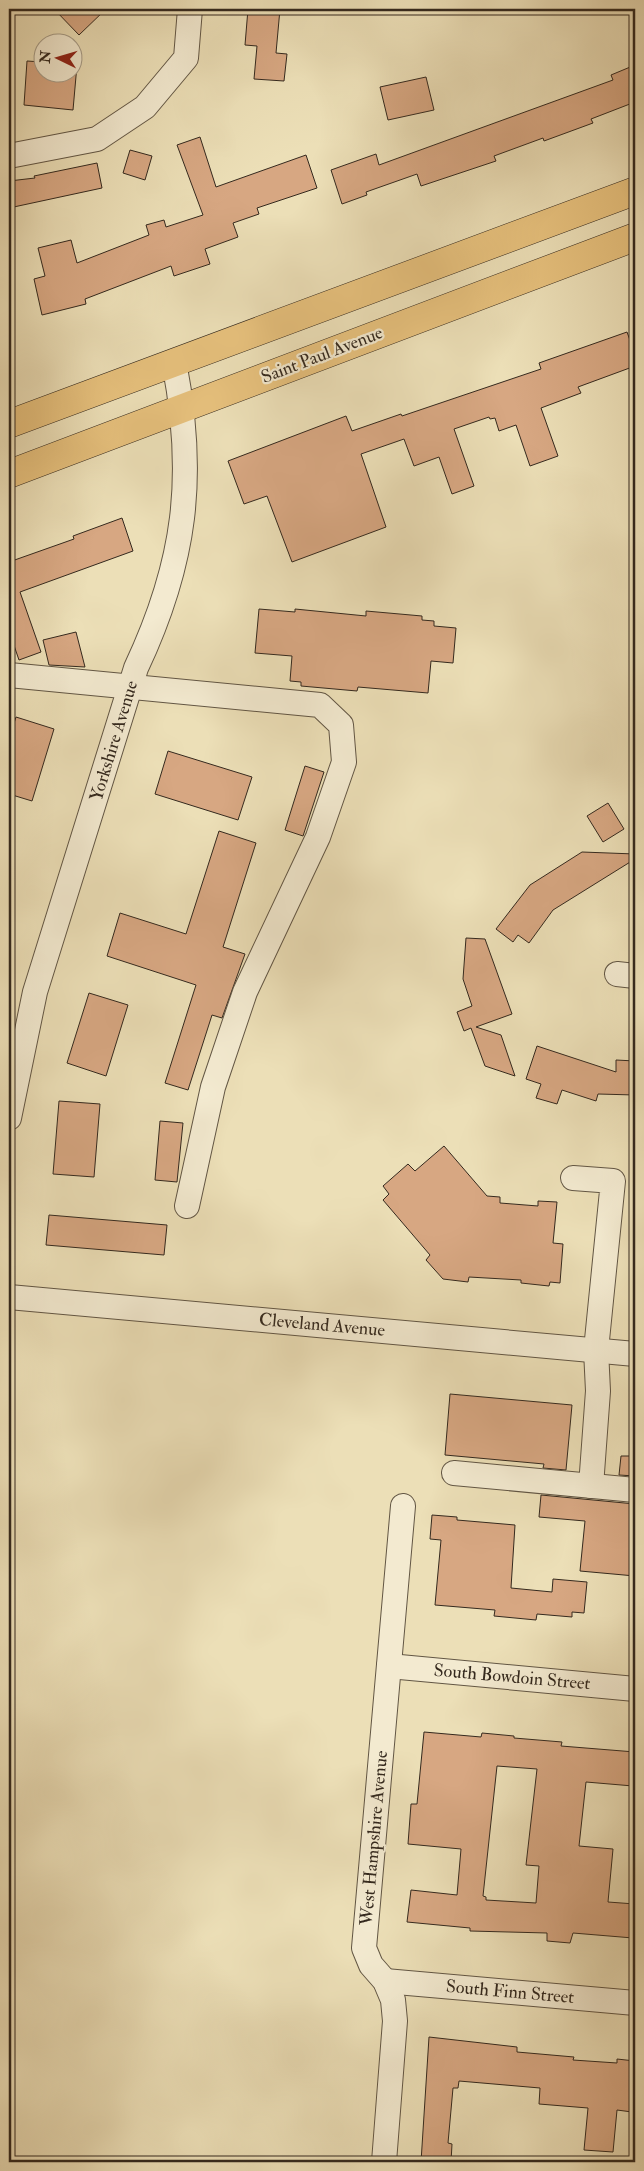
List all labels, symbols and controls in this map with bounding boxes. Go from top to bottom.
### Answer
north arrow [32,32,82,82]
text: N [36,49,55,65]
street label: Saint Paul Avenue [258,321,386,389]
street label: Yorkshire Avenue [85,678,143,804]
street label: Cleveland Avenue [258,1308,386,1342]
street label: South Bowdoin Street [433,1659,591,1695]
street label: West Hampshire Avenue [355,1749,393,1927]
street label: South Finn Street [445,1975,575,2009]

